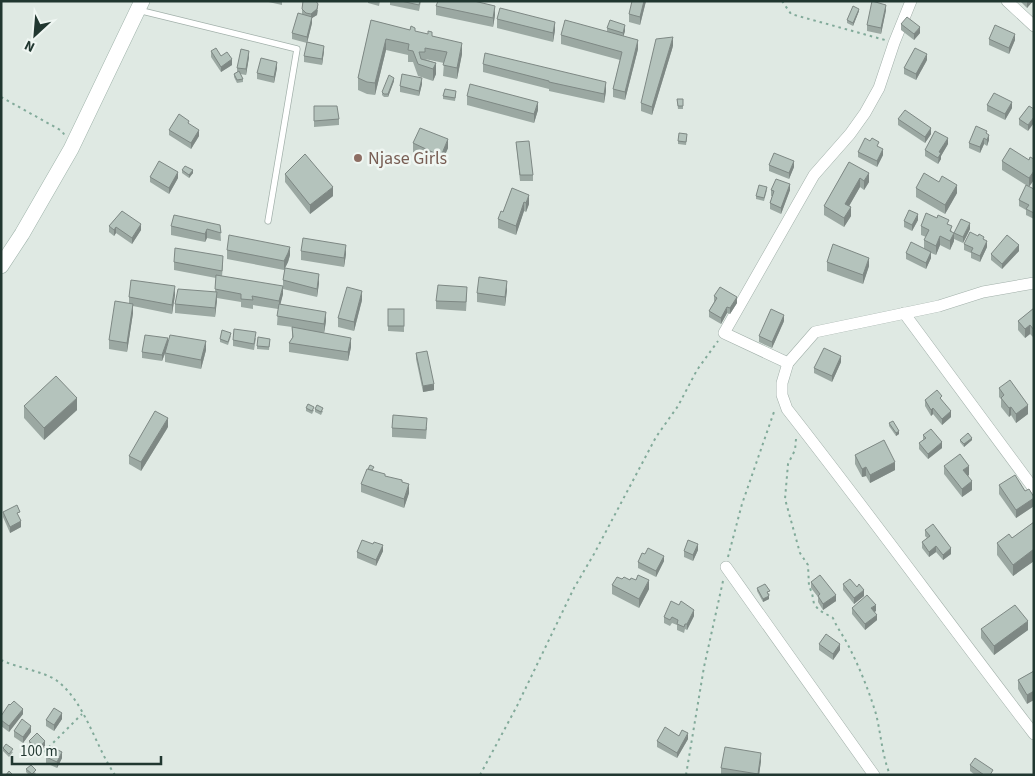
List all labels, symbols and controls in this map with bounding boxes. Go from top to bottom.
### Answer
north arrow [10,10,60,60]
text: N [21,35,38,57]
place label: Njase Girls [368,146,447,171]
marker: Njase Girls [352,152,364,164]
scale bar [12,734,161,766]
text: 100 m [20,741,58,762]

